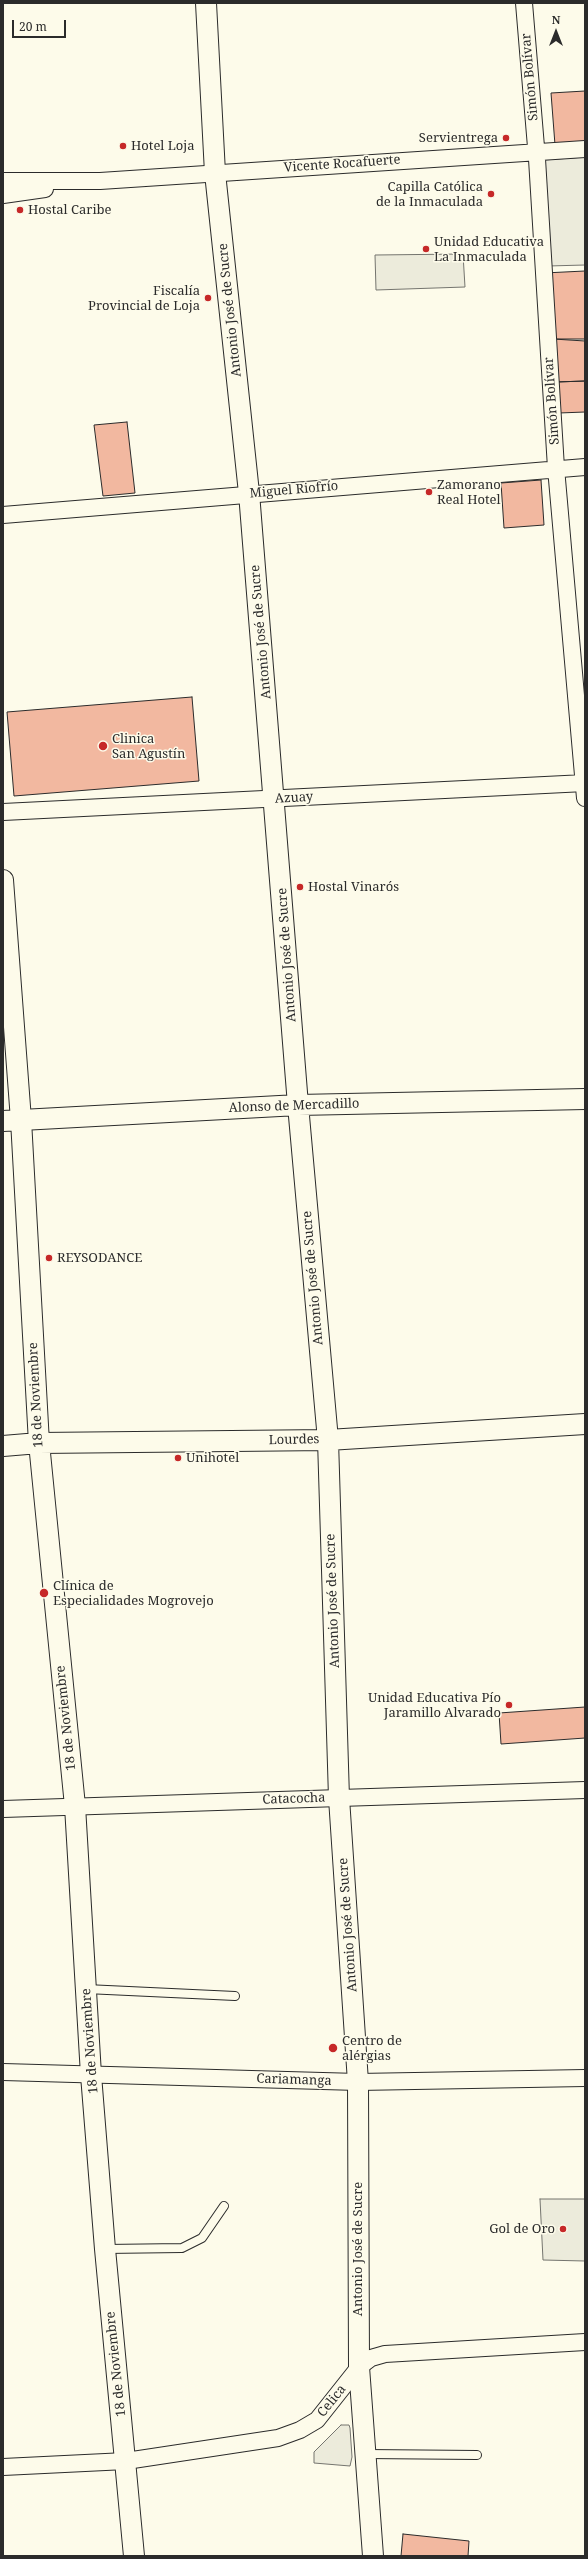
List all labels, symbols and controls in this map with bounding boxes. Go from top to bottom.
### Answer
scale bar [14,12,68,38]
north arrow [536,12,576,52]
text: N [552,12,560,27]
text: 20 m [19,18,47,35]
street label: Simón Bolívar [518,33,542,121]
place label: Servientrega [419,130,498,146]
marker: Servientrega [501,133,511,143]
place label: Hotel Loja [131,138,195,154]
marker: Hotel Loja [118,141,128,151]
street label: Vicente Rocafuerte [283,152,401,176]
place label: Capilla Católica de la Inmaculada [376,179,483,210]
marker: Capilla Católica de la Inmaculada [486,189,496,199]
place label: Hostal Caribe [28,202,111,218]
marker: Hostal Caribe [15,205,25,215]
place label: Unidad Educativa La Inmaculada [434,234,544,265]
street label: Antonio José de Sucre [215,242,245,378]
marker: Unidad Educativa La Inmaculada [421,244,431,254]
place label: Fiscalía Provincial de Loja [88,283,200,314]
marker: Fiscalía Provincial de Loja [203,293,213,303]
street label: Simón Bolívar [541,357,563,445]
place label: Zamorano Real Hotel [437,477,501,508]
street label: Miguel Riofrío [249,478,339,502]
marker: Zamorano Real Hotel [424,487,434,497]
street label: Antonio José de Sucre [247,564,275,700]
place label: Clinica San Agustín [112,731,185,762]
marker: Clinica San Agustín [97,740,109,752]
street label: Azuay [274,789,314,807]
place label: Hostal Vinarós [308,879,399,895]
marker: Hostal Vinarós [295,882,305,892]
street label: Antonio José de Sucre [275,887,299,1023]
street label: Alonso de Mercadillo [228,1096,360,1116]
street label: Antonio José de Sucre [299,1210,327,1346]
place label: REYSODANCE [57,1250,142,1266]
marker: REYSODANCE [44,1253,54,1263]
street label: 18 de Noviembre [25,1342,47,1448]
street label: Lourdes [268,1432,320,1448]
place label: Unihotel [186,1450,239,1466]
marker: Unihotel [173,1453,183,1463]
street label: Antonio José de Sucre [323,1534,343,1668]
place label: Clínica de Especialidades Mogrovejo [53,1578,214,1609]
marker: Clínica de Especialidades Mogrovejo [38,1587,50,1599]
street label: 18 de Noviembre [53,1665,79,1771]
place label: Unidad Educativa Pío Jaramillo Alvarado [368,1690,501,1721]
marker: Unidad Educativa Pío Jaramillo Alvarado [504,1700,514,1710]
street label: Catacocha [262,1790,326,1808]
street label: Antonio José de Sucre [336,1857,360,1993]
street label: 18 de Noviembre [79,1988,101,2094]
place label: Centro de alérgias [342,2033,402,2064]
marker: Centro de alérgias [327,2042,339,2054]
street label: Cariamanga [256,2071,332,2089]
street label: Antonio José de Sucre [350,2182,366,2316]
place label: Gol de Oro [489,2221,555,2237]
marker: Gol de Oro [558,2224,568,2234]
street label: 18 de Noviembre [103,2311,129,2417]
street label: Celica [314,2382,350,2420]

